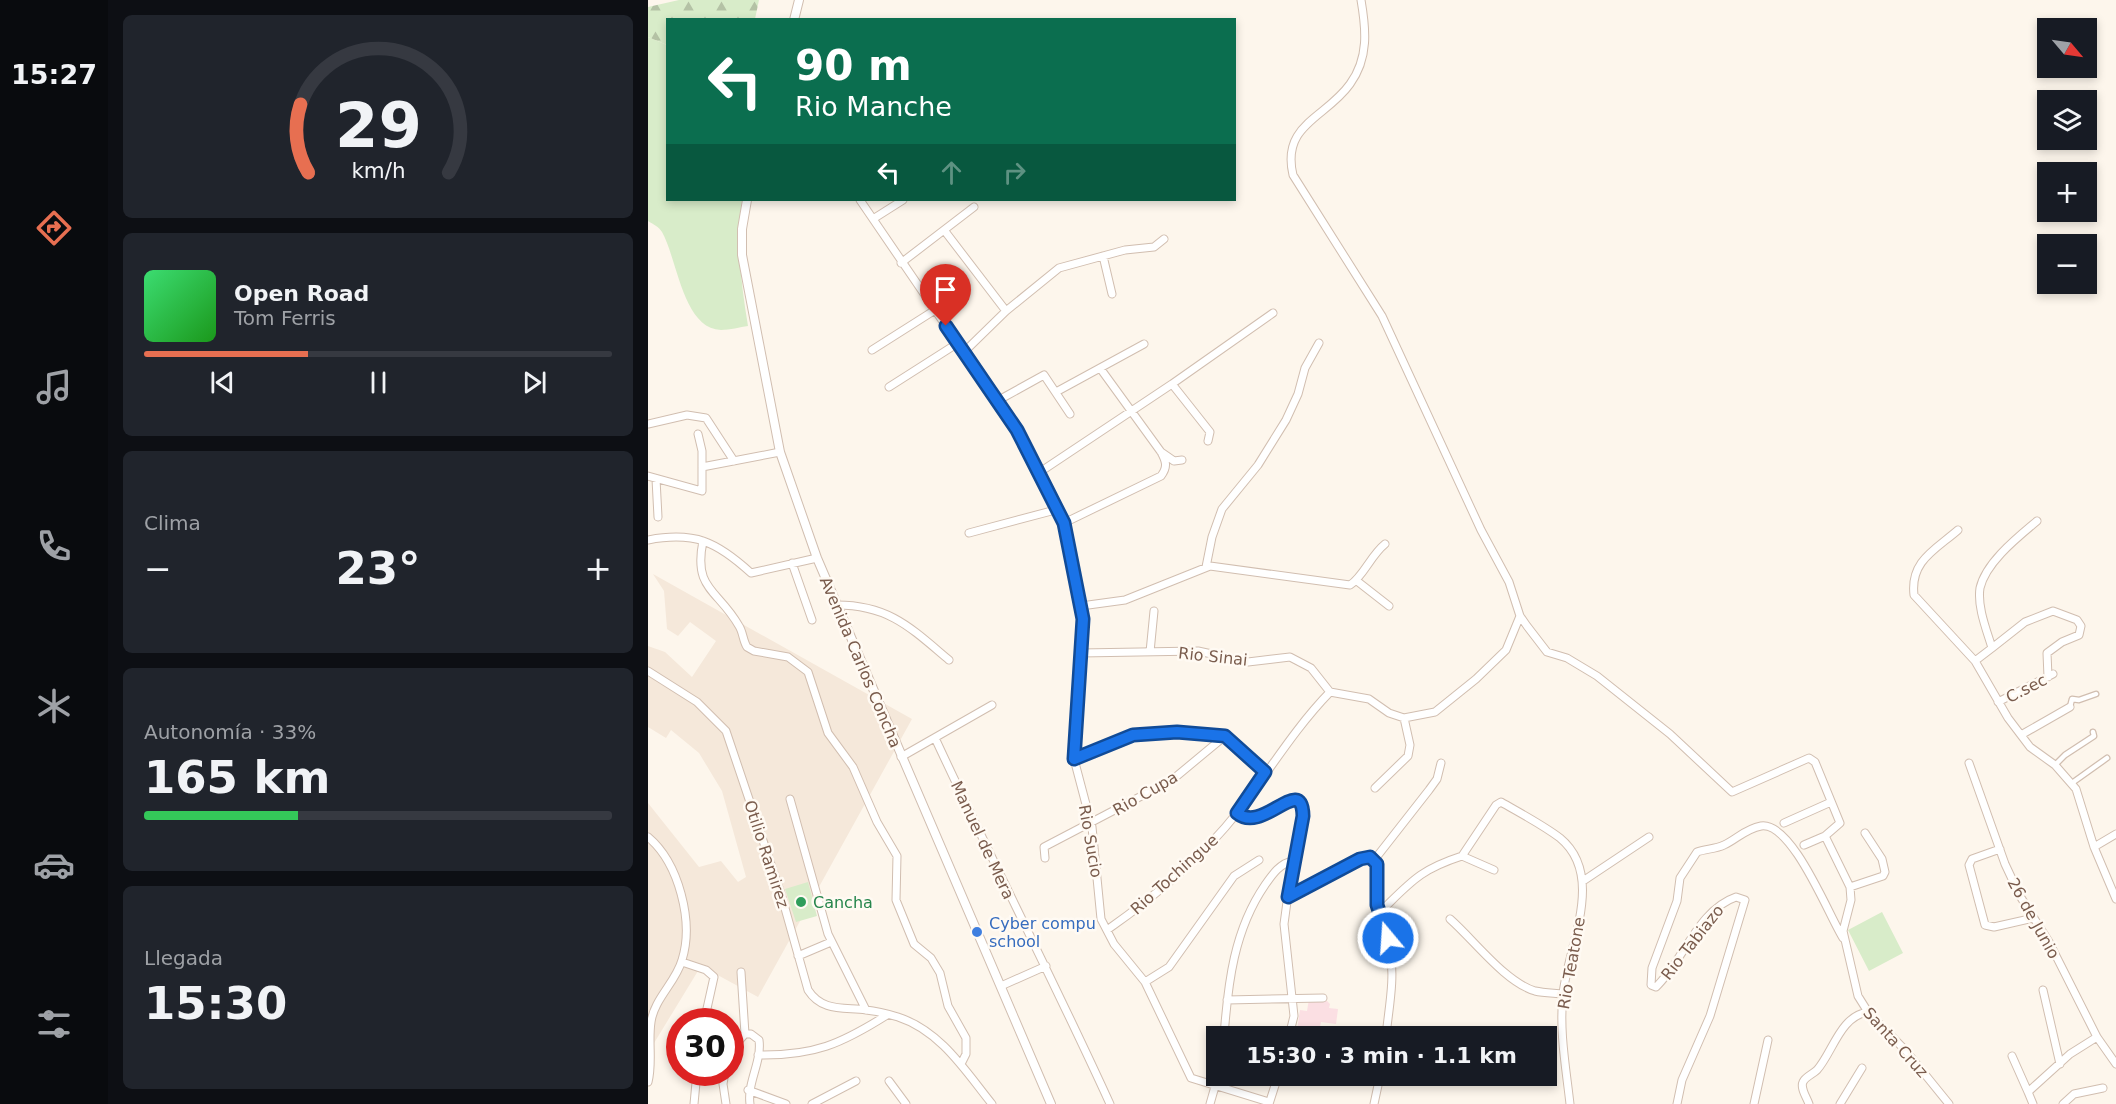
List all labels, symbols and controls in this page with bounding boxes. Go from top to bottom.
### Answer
north arrow [2037,18,2097,78]
map controls [2037,18,2097,294]
text: 90 m [795,41,912,90]
icon: left [696,42,774,120]
text: 15:27 [11,59,97,90]
text: 29 [335,90,421,163]
button: layers [2037,90,2097,150]
text: Rio Manche [795,91,952,122]
icon: left [872,156,905,189]
icon: ahead [935,156,968,189]
icon: right [998,156,1031,189]
text: km/h [351,159,405,184]
button: + [2037,162,2097,222]
icon: directions [33,207,75,249]
button: − [2037,234,2097,294]
pin [920,264,971,326]
icon: arrive [929,273,962,306]
text: Open Road [234,281,369,306]
text: Tom Ferris [234,306,336,330]
icon: music [33,366,75,408]
icon: previous [206,366,239,399]
icon: pause [362,366,395,399]
icon: next [518,366,551,399]
text: Clima [144,511,201,535]
icon: phone [33,525,75,567]
text: 23° [335,542,421,595]
text: − [144,549,172,588]
text: + [584,549,612,588]
street label: Avenida Carlos Concha [816,574,905,751]
street label: Rio Sinai [1177,643,1248,670]
street label: C.sec [2003,670,2050,707]
icon: climate [33,685,75,727]
text: Autonomía · 33% [144,720,316,744]
text: 165 km [144,751,330,804]
street label: Rio Cupa [1109,767,1181,820]
street label: Manuel de Mera [947,778,1018,902]
street label: Otilio Ramirez [740,798,793,910]
street label: Rio Sucio [1075,803,1106,879]
street label: Rio Tochingue [1127,830,1222,919]
icon: car [33,844,75,886]
street label: 26 de Junio [2003,874,2064,962]
place label: Cancha [813,893,873,912]
marker: Cancha [794,895,808,909]
street label: Rio Tabiazo [1657,901,1728,984]
position arrow [1356,906,1420,970]
place label: Cyber compu school [989,914,1096,951]
street label: Rio Teatone [1554,916,1589,1011]
marker: Cyber compu school [970,925,984,939]
text: Llegada [144,946,223,970]
text: 15:30 [144,977,287,1030]
icon: filters [33,1003,75,1045]
street label: Santa Cruz [1859,1003,1932,1081]
speed limit sign: 30 [666,1008,744,1086]
text: 15:30 · 3 min · 1.1 km [1246,1043,1517,1068]

